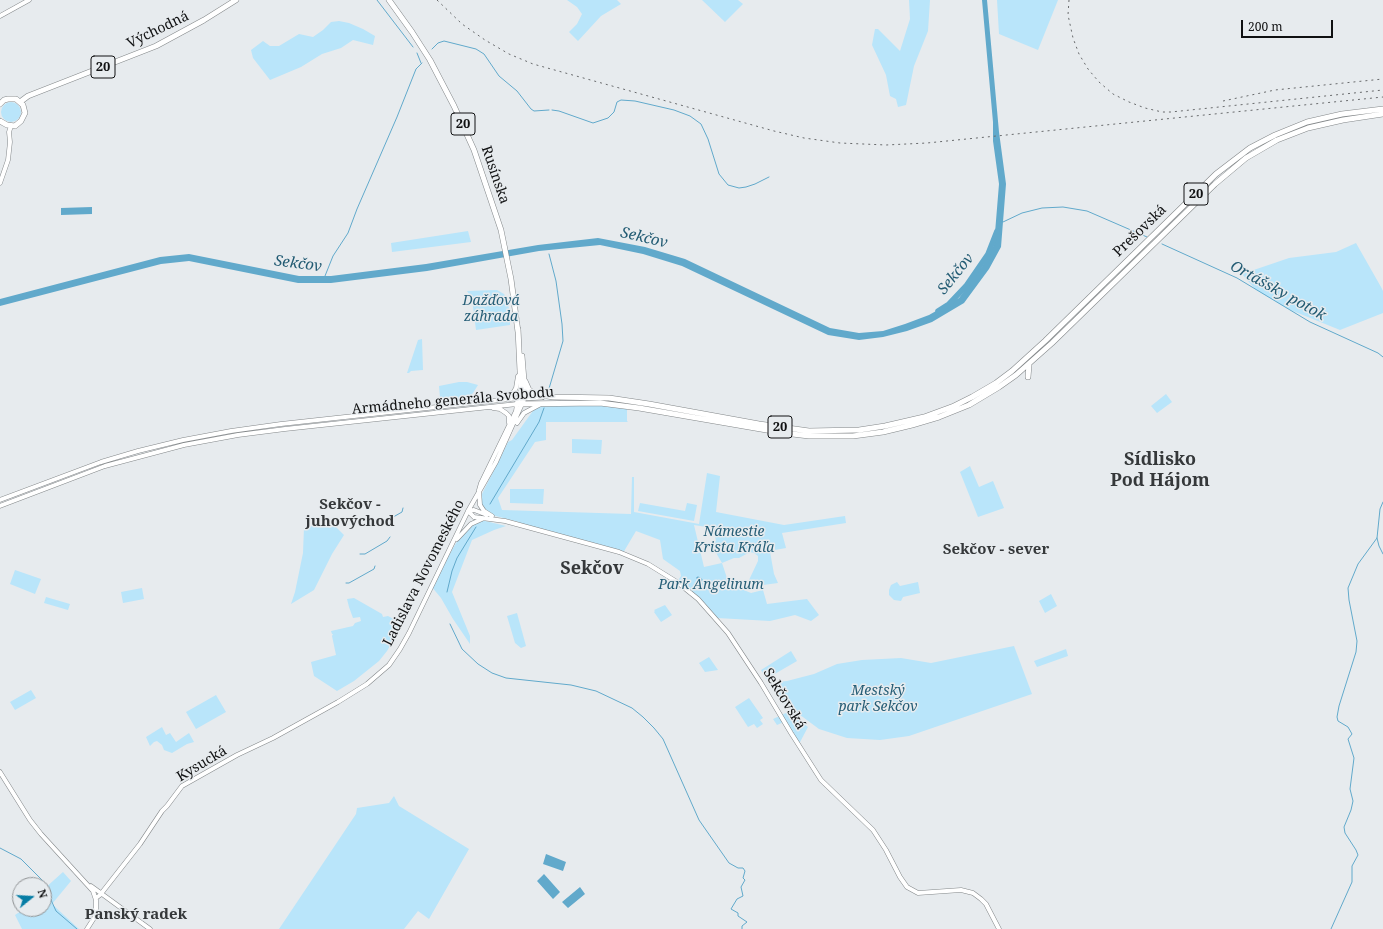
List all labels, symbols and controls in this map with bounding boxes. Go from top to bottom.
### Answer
street label: Východná [124,8,192,52]
scale bar [1243,12,1335,38]
text: 200 m [1248,18,1283,35]
road number: 20 [91,56,115,78]
road number: 20 [451,113,475,135]
street label: Rusínska [477,144,513,206]
road number: 20 [1184,183,1208,205]
street label: Prešovská [1110,202,1170,260]
water label: Sekčov [619,224,669,252]
water label: Sekčov [934,250,978,298]
water label: Sekčov [273,252,323,276]
water label: Ortášsky potok [1227,257,1329,325]
park label: Dažďová záhrada [462,293,520,326]
street label: Armádneho generála Svobodu [351,384,555,418]
road number: 20 [768,416,792,438]
district label: Sídlisko Pod Hájom [1110,449,1210,492]
district label: Sekčov - juhovýchod [305,496,395,531]
street label: Ladislava Novomeského [380,497,468,649]
park label: Námestie Krista Kráľa [694,524,774,556]
district label: Sekčov - sever [943,541,1049,559]
district label: Sekčov [560,558,624,580]
park label: Park Angelinum [658,577,764,593]
street label: Sekčovská [759,665,809,733]
park label: Mestský park Sekčov [839,683,917,716]
street label: Kysucká [174,743,230,785]
north arrow [12,877,52,917]
text: N [34,887,51,900]
district label: Panský radek [85,906,187,924]

